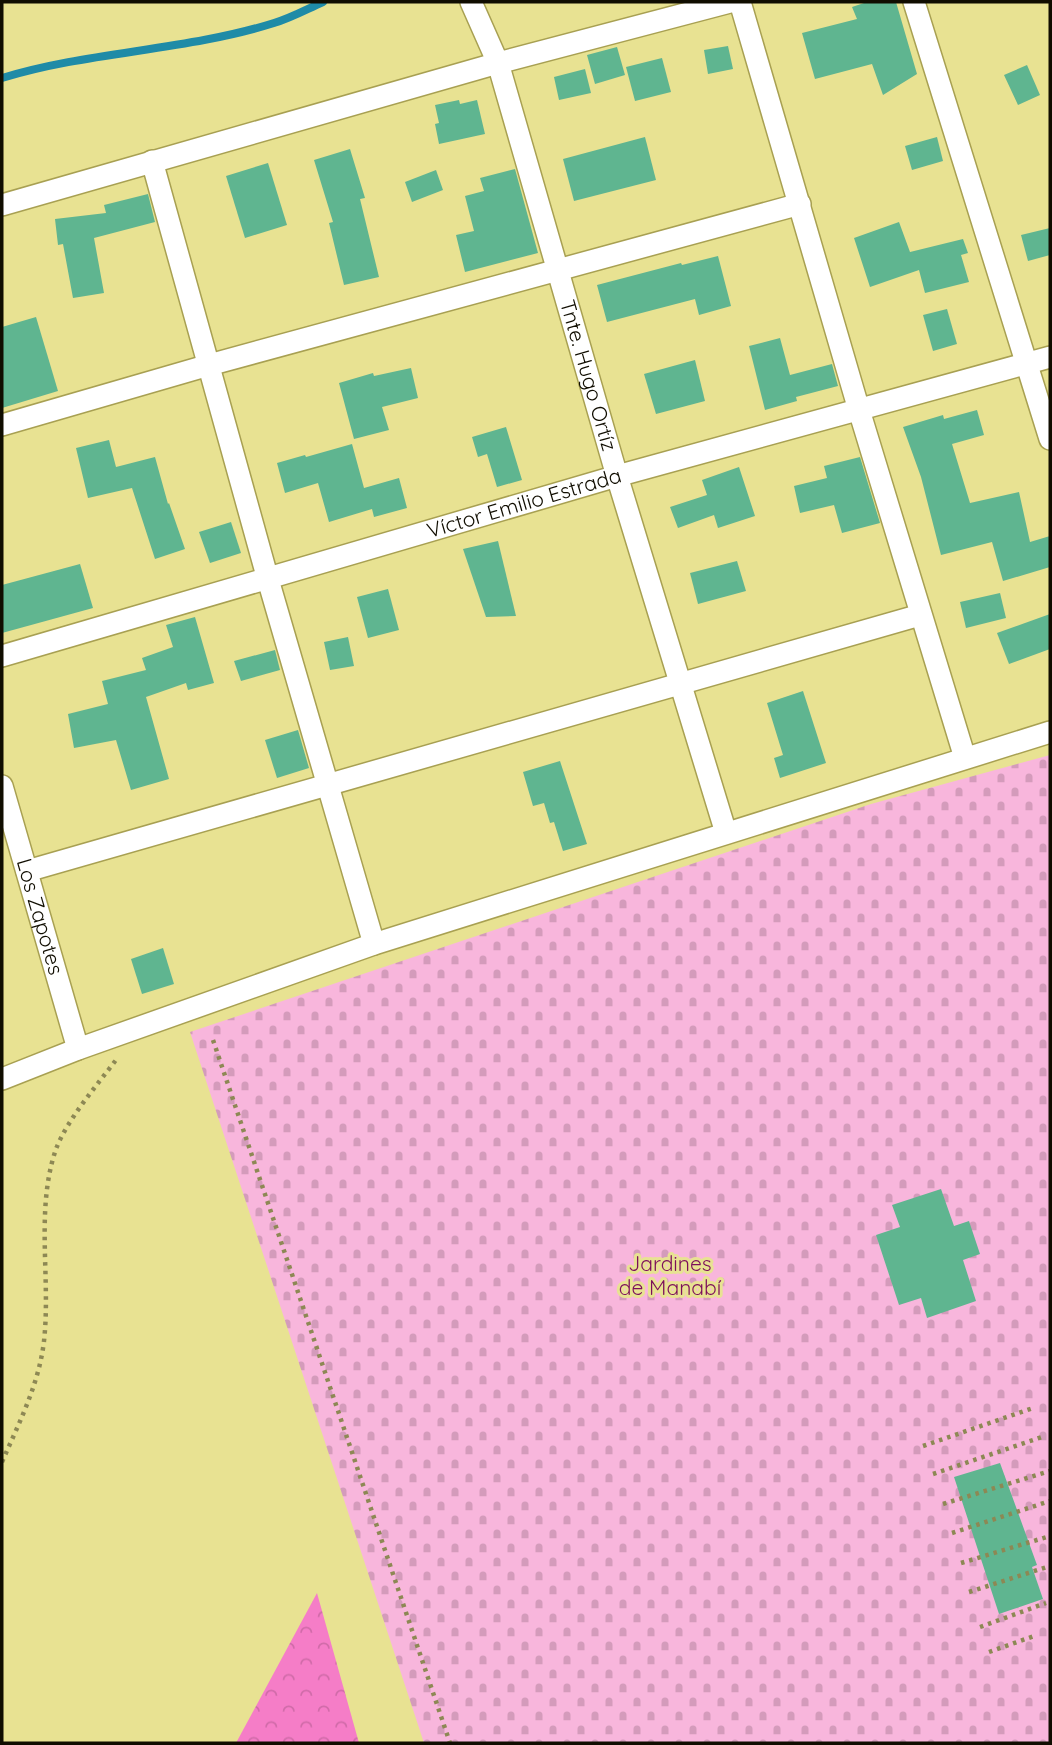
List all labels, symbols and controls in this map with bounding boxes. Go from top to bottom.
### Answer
street label: Tnte. Hugo Ortíz [555,297,623,454]
street label: Víctor Emilio Estrada [424,461,624,543]
street label: Los Zapotes [12,855,70,978]
park label: Jardines de Manabí [619,1250,722,1300]

